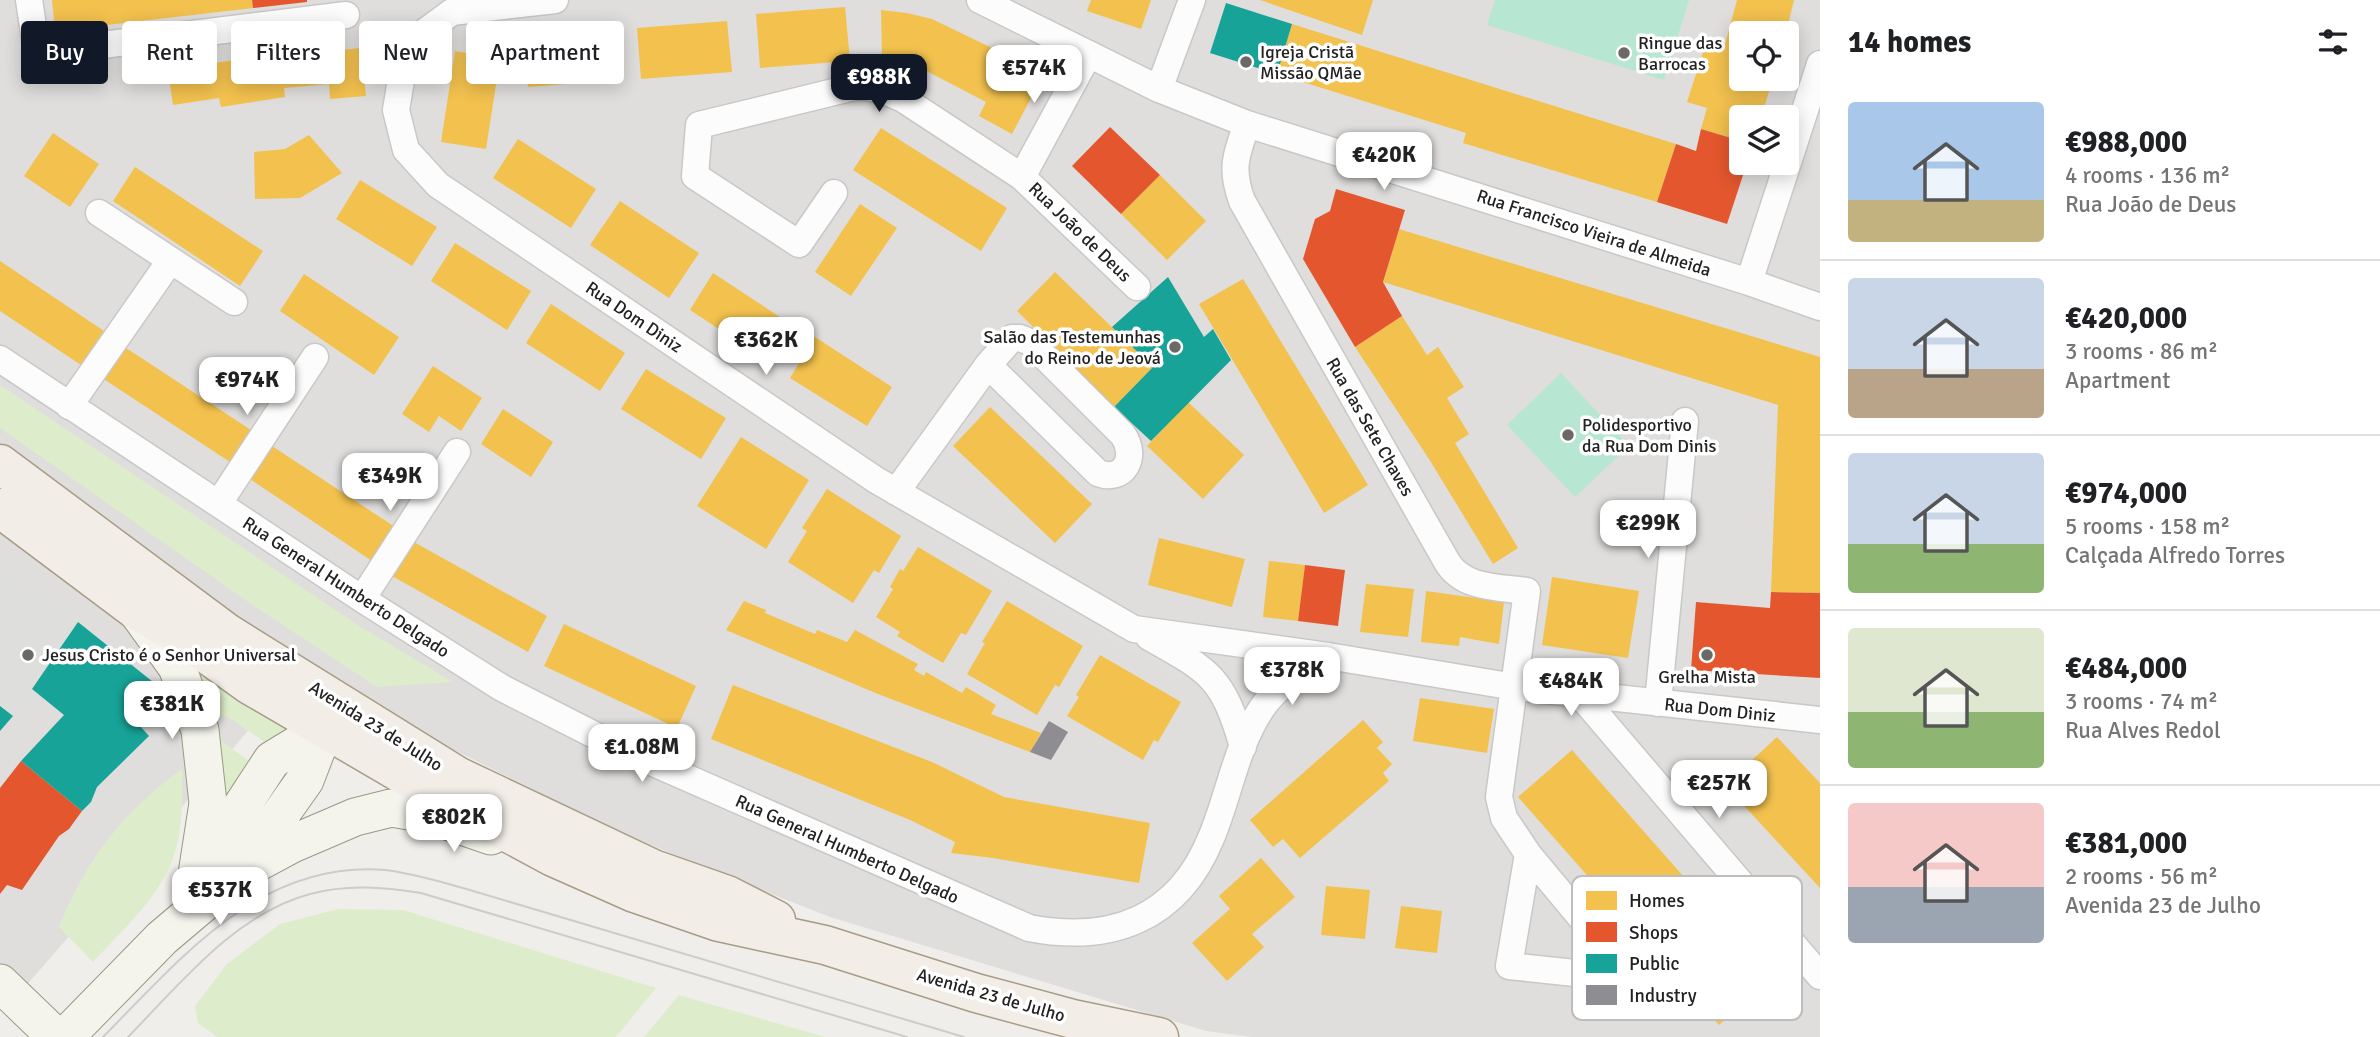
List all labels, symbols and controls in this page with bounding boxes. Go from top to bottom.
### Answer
chip: Buy [21,21,108,84]
chip: Rent [122,21,217,84]
chip: Filters [231,21,345,84]
chip: New [359,21,452,84]
chip: Apartment [466,21,624,84]
map controls [1729,21,1799,175]
button: locate [1729,21,1799,91]
icon: filters [2314,23,2352,61]
text: 14 homes [1848,24,1971,61]
place label: Ringue das Barrocas [1638,32,1722,75]
place label: Igreja Cristã Missão QMãe [1260,41,1362,84]
marker: Ringue das Barrocas [1616,45,1632,61]
pin: €574K [985,46,1083,105]
text: €574K [1002,53,1066,82]
pin: €988K [830,54,928,114]
marker: Igreja Cristã Missão QMãe [1238,54,1254,70]
text: €988K [847,62,911,91]
button: layers [1729,105,1799,175]
text: €988,000 [2065,124,2187,161]
icon: home [1904,130,1988,214]
pin: €420K [1335,132,1433,192]
text: €420K [1352,140,1416,169]
text: 4 rooms · 136 m² [2065,161,2230,190]
street label: Rua João de Deus [1024,178,1136,287]
street label: Rua Francisco Vieira de Almeida [1474,185,1714,281]
text: Rua João de Deus [2065,190,2236,219]
street label: Rua Dom Diniz [581,277,687,357]
text: €420,000 [2065,300,2187,337]
icon: home [1904,306,1988,390]
pin: €362K [717,318,815,377]
text: €362K [734,325,798,354]
place label: Salão das Testemunhas do Reino de Jeová [983,326,1161,369]
text: 3 rooms · 86 m² [2065,337,2218,366]
marker: Salão das Testemunhas do Reino de Jeová [1167,339,1183,355]
street label: Rua das Sete Chaves [1321,354,1419,500]
pin: €974K [198,358,296,417]
text: €974K [215,365,279,394]
text: Apartment [2065,366,2170,395]
place label: Polidesportivo da Rua Dom Dinis [1582,414,1717,457]
marker: Polidesportivo da Rua Dom Dinis [1560,427,1576,443]
pin: €349K [341,454,439,513]
text: €349K [358,461,422,490]
text: €974,000 [2065,475,2187,512]
icon: home [1904,481,1988,565]
pin: €299K [1599,500,1697,560]
text: €299K [1616,508,1680,537]
street label: Rua General Humberto Delgado [238,512,454,662]
text: 5 rooms · 158 m² [2065,512,2230,541]
text: Calçada Alfredo Torres [2065,541,2285,570]
place label: Jesus Cristo é o Senhor Universal [42,644,296,666]
marker: Jesus Cristo é o Senhor Universal [20,647,36,663]
marker: Grelha Mista [1699,647,1715,663]
pin: €378K [1243,648,1341,707]
text: €484,000 [2065,650,2187,687]
text: €378K [1260,655,1324,684]
icon: home [1904,656,1988,740]
pin: €484K [1522,658,1620,718]
text: €484K [1539,666,1603,695]
place label: Grelha Mista [1658,666,1756,688]
street label: Avenida 23 de Julho [305,676,447,776]
pin: €381K [123,682,221,741]
text: 3 rooms · 74 m² [2065,687,2218,716]
text: €381K [140,689,204,718]
street label: Rua Dom Diniz [1663,693,1777,727]
text: Rua Alves Redol [2065,716,2221,745]
pin: €1.08M [585,724,699,784]
text: €1.08M [604,732,680,761]
pin: €257K [1670,760,1768,820]
text: €257K [1687,768,1751,797]
street label: Rua General Humberto Delgado [732,790,962,908]
pin: €802K [405,794,503,854]
text: €802K [422,802,486,831]
text: €381,000 [2065,825,2187,862]
icon: home [1904,831,1988,915]
text: 2 rooms · 56 m² [2065,862,2218,891]
pin: €537K [171,867,269,927]
text: €537K [188,875,252,904]
legend [1572,876,1802,1020]
text: Homes [1629,889,1685,913]
text: Avenida 23 de Julho [2065,891,2261,920]
text: Shops [1629,921,1678,945]
text: Public [1629,952,1680,976]
street label: Avenida 23 de Julho [914,963,1068,1027]
text: Industry [1629,984,1697,1008]

